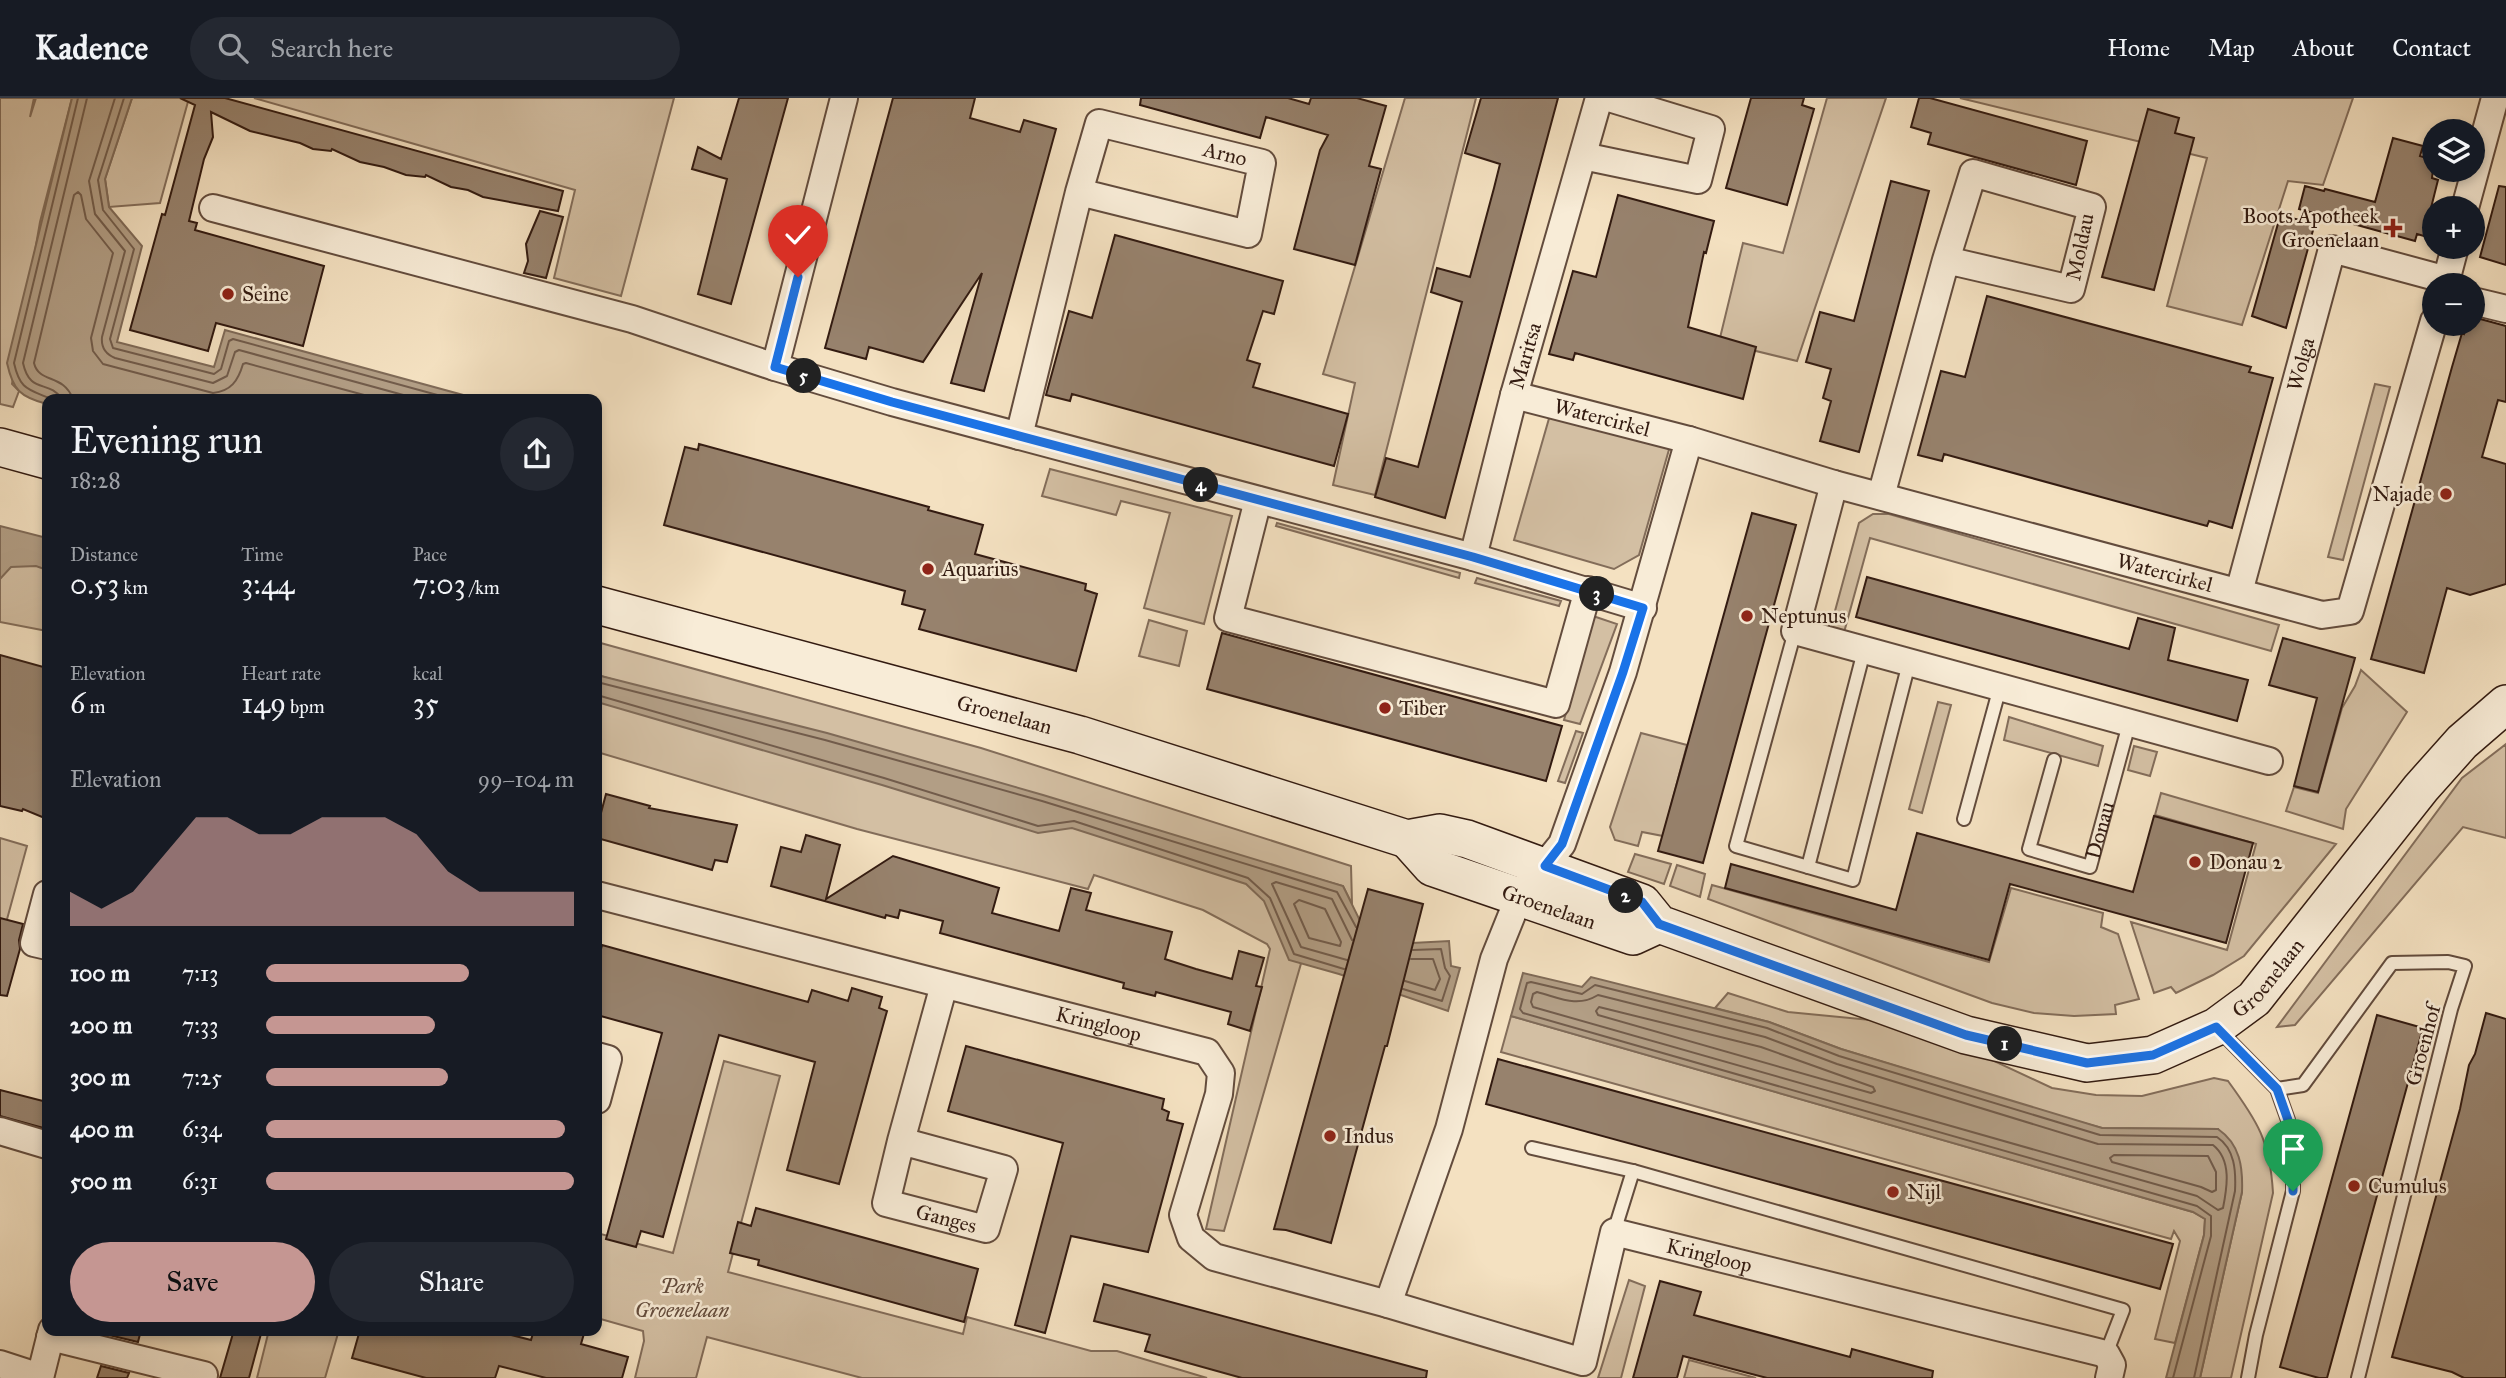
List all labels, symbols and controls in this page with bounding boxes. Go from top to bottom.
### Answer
search box [190,17,680,80]
text: Kadence [35,28,148,68]
icon: search [214,29,252,67]
text: Search here [270,32,393,64]
text: Home [2107,33,2170,63]
text: Map [2208,33,2255,63]
text: About [2293,33,2354,63]
text: Contact [2392,33,2471,63]
map controls [2422,119,2485,336]
button: layers [2422,119,2485,182]
street label: Arno [1200,136,1250,172]
button: + [2422,196,2485,259]
place label: Boots Apotheek Groenelaan [2242,203,2379,253]
pin [768,205,828,277]
street label: Moldau [2060,211,2100,283]
icon: check [779,216,817,254]
marker: Boots Apotheek Groenelaan [2385,220,2401,236]
button: − [2422,273,2485,336]
place label: Seine [242,281,289,307]
marker: Seine [220,286,236,302]
street label: Maritsa [1503,319,1547,392]
street label: Wolga [2281,335,2320,394]
pin: 5 [786,358,822,394]
text: 5 [799,364,808,387]
street label: Watercirkel [1551,393,1653,443]
text: Evening run [70,417,263,463]
button: share [500,417,574,491]
text: 18:28 [70,466,121,494]
pin: 4 [1184,468,1218,502]
text: 4 [1195,473,1206,496]
place label: Najade [2373,481,2432,507]
marker: Najade [2438,486,2454,502]
text: Distance [70,543,138,566]
text: Time [241,543,283,566]
text: Pace [413,543,447,566]
street label: Watercirkel [2114,548,2216,598]
place label: Aquarius [941,556,1018,582]
marker: Aquarius [920,561,936,577]
text: 0.53 [70,566,119,602]
text: 3:44 [241,566,294,602]
text: 7:03 [413,566,466,602]
text: km [119,576,148,599]
text: /km [466,576,500,599]
pin: 3 [1580,576,1614,612]
text: 3 [1593,582,1600,605]
place label: Neptunus [1761,603,1846,629]
marker: Neptunus [1739,608,1755,624]
text: Elevation [70,662,145,685]
text: Heart rate [241,662,321,685]
text: kcal [413,662,443,685]
text: 6 [70,685,85,721]
text: 149 [241,685,286,721]
text: 35 [413,685,439,721]
street label: Groenelaan [954,689,1055,740]
text: m [85,695,105,718]
text: bpm [286,695,325,718]
place label: Tiber [1399,695,1446,721]
marker: Tiber [1377,700,1393,716]
text: Elevation [70,765,161,793]
text: 99–104 m [478,765,574,793]
street label: Donau [2080,799,2120,862]
place label: Donau 2 [2209,849,2283,875]
marker: Donau 2 [2187,854,2203,870]
pin: 2 [1608,878,1644,914]
street label: Groenelaan [1498,879,1599,935]
text: 2 [1621,884,1630,907]
street label: Groenelaan [2227,933,2310,1024]
text: 100 m [70,959,130,987]
text: 7:13 [182,959,218,987]
street label: Groenhof [2400,999,2447,1089]
street label: Kringloop [1053,1001,1144,1048]
text: 200 m [70,1011,132,1039]
text: 7:33 [182,1011,218,1039]
pin: 1 [1988,1026,2022,1062]
text: 1 [2001,1032,2008,1055]
text: 300 m [70,1063,130,1091]
text: 7:25 [182,1063,222,1091]
text: 400 m [70,1115,134,1143]
text: 6:34 [182,1115,222,1143]
pin [2263,1119,2323,1191]
place label: Indus [1344,1123,1394,1149]
marker: Indus [1322,1128,1338,1144]
icon: arrive [2274,1130,2312,1168]
text: 500 m [70,1167,132,1195]
text: 6:31 [182,1167,218,1195]
place label: Cumulus [2368,1173,2447,1199]
marker: Cumulus [2346,1178,2362,1194]
place label: Nijl [1907,1179,1942,1205]
marker: Nijl [1885,1184,1901,1200]
street label: Ganges [913,1198,979,1239]
street label: Kringloop [1664,1232,1755,1279]
button: Save [70,1242,315,1322]
button: Share [329,1242,574,1322]
park label: Park Groenelaan [635,1273,729,1323]

